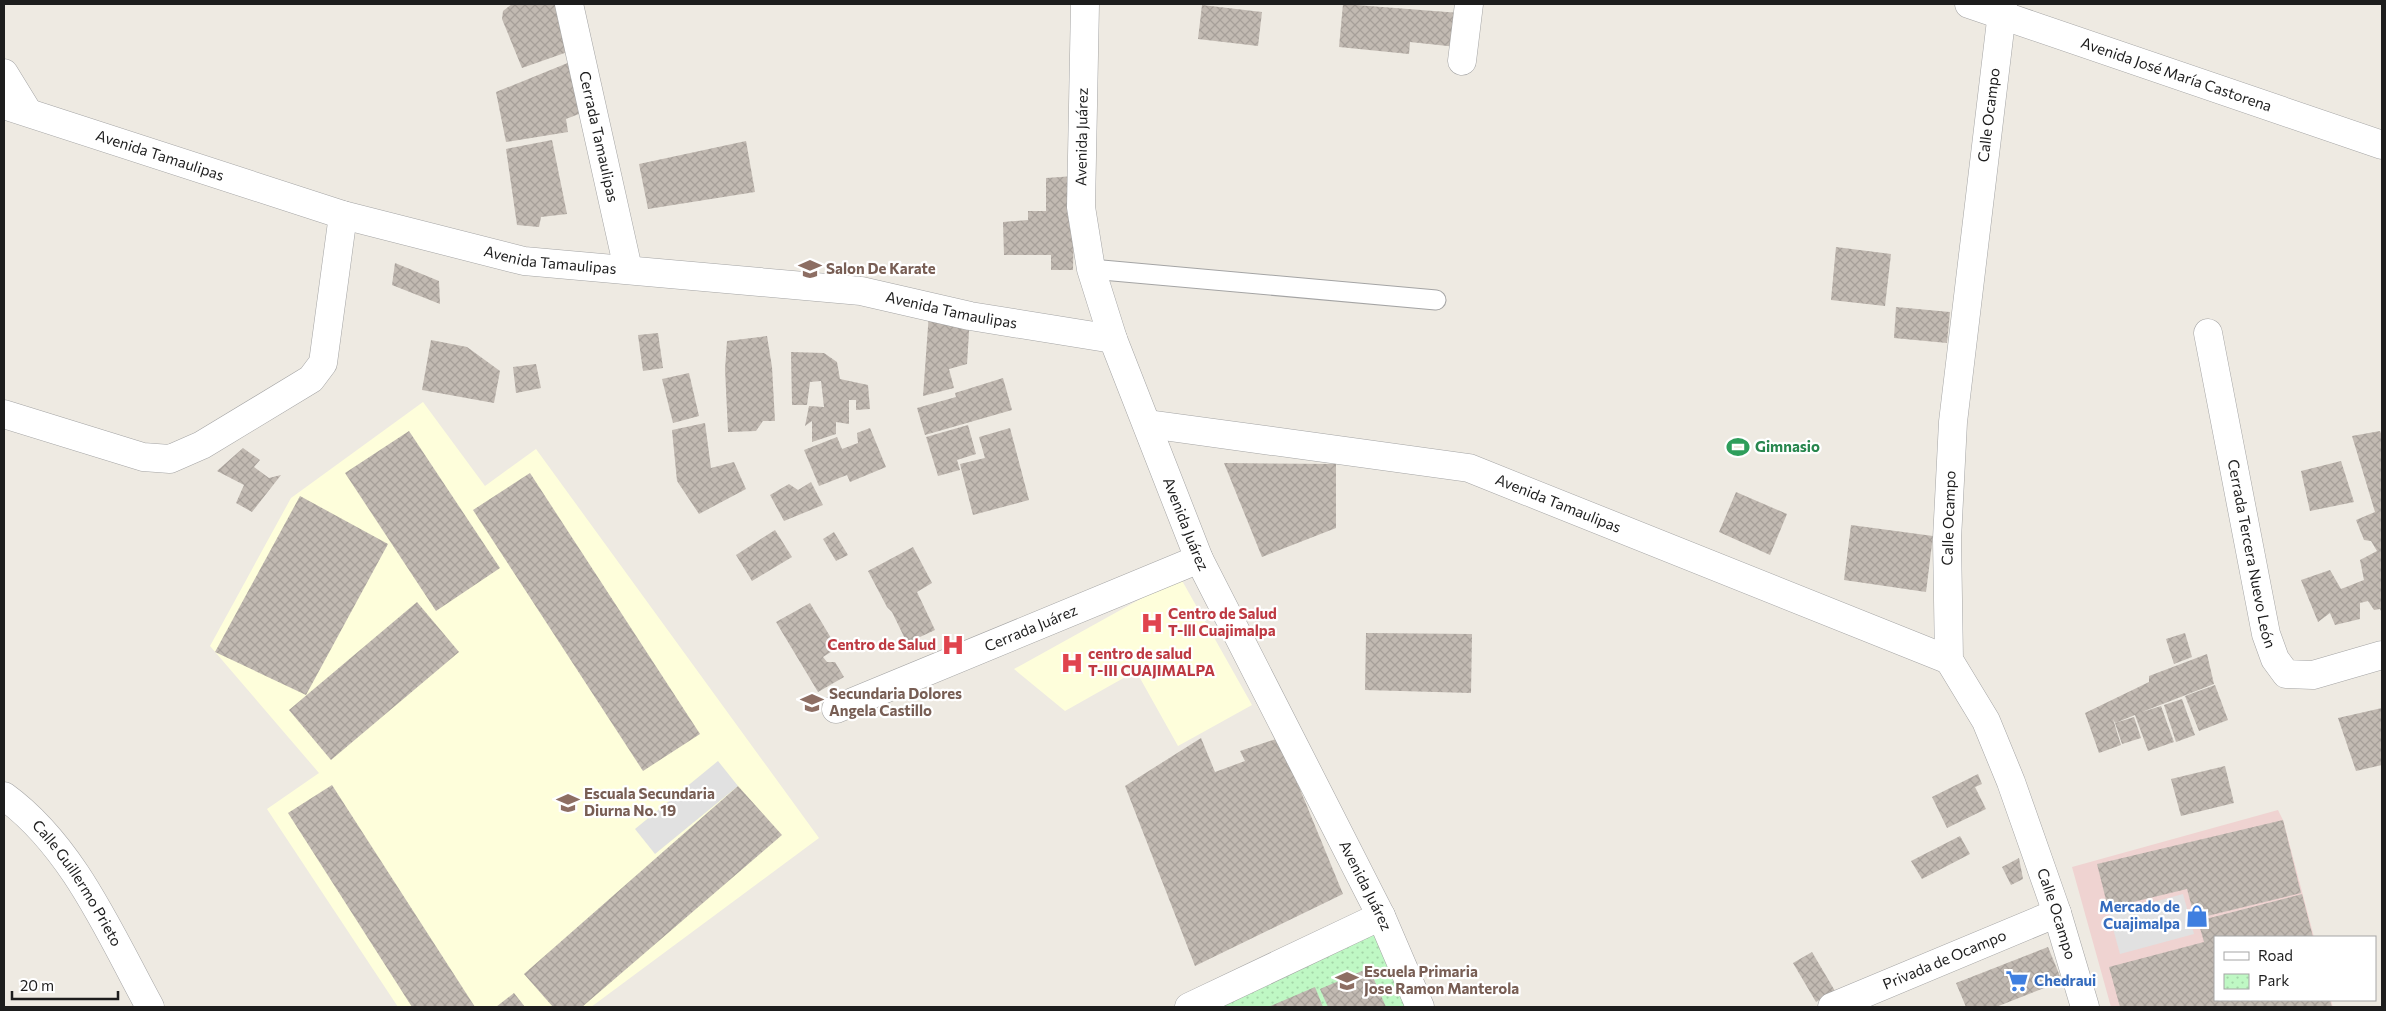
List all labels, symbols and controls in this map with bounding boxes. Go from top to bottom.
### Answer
street label: Avenida José María Castorena [2079,33,2274,115]
street label: Calle Ocampo [1973,67,2003,163]
street label: Cerrada Tamaulipas [576,69,623,204]
street label: Avenida Juárez [1071,88,1091,186]
street label: Avenida Tamaulipas [94,125,227,184]
street label: Avenida Tamaulipas [482,241,617,277]
school or university icon: Salon De Karate [797,256,823,282]
place label: Salon De Karate [826,259,936,277]
street label: Avenida Tamaulipas [884,287,1019,331]
sports icon: Gimnasio [1725,434,1751,460]
place label: Gimnasio [1755,437,1820,455]
street label: Cerrada Tercera Nuevo León [2225,458,2280,650]
street label: Avenida Tamaulipas [1493,470,1624,536]
street label: Calle Ocampo [1937,470,1959,566]
street label: Avenida Juárez [1160,475,1213,573]
street label: Cerrada Juárez [981,600,1080,655]
place label: Centro de Salud T-lll Cuajimalpa [1168,604,1277,639]
hospital icon: Centro de Salud T-lll Cuajimalpa [1139,610,1165,636]
hospital icon: Centro de Salud [940,632,966,658]
place label: Centro de Salud [827,635,936,653]
place label: centro de salud T-III CUAJIMALPA [1088,644,1215,679]
hospital icon: centro de salud T-III CUAJIMALPA [1059,650,1085,676]
place label: Secundaria Dolores Angela Castillo [829,684,962,719]
school or university icon: Secundaria Dolores Angela Castillo [799,690,825,716]
place label: Escuala Secundaria Diurna No. 19 [584,784,715,819]
school or university icon: Escuala Secundaria Diurna No. 19 [555,790,581,816]
street label: Calle Guillermo Prieto [29,816,126,949]
street label: Avenida Juárez [1336,837,1396,933]
street label: Calle Ocampo [2034,866,2080,962]
place label: Mercado de Cuajimalpa [2099,897,2180,932]
shop icon: Mercado de Cuajimalpa [2184,903,2210,929]
street label: Privada de Ocampo [1880,925,2009,993]
legend [2214,936,2376,1001]
text: Road [2258,946,2293,964]
place label: Escuela Primaria Jose Ramon Manterola [1364,962,1519,997]
scale bar [12,968,119,1000]
school or university icon: Escuela Primaria Jose Ramon Manterola [1334,968,1360,994]
supermarket icon: Chedraui [2004,968,2030,994]
place label: Chedraui [2034,971,2096,989]
text: Park [2258,971,2289,989]
text: 20 m [20,976,54,994]

